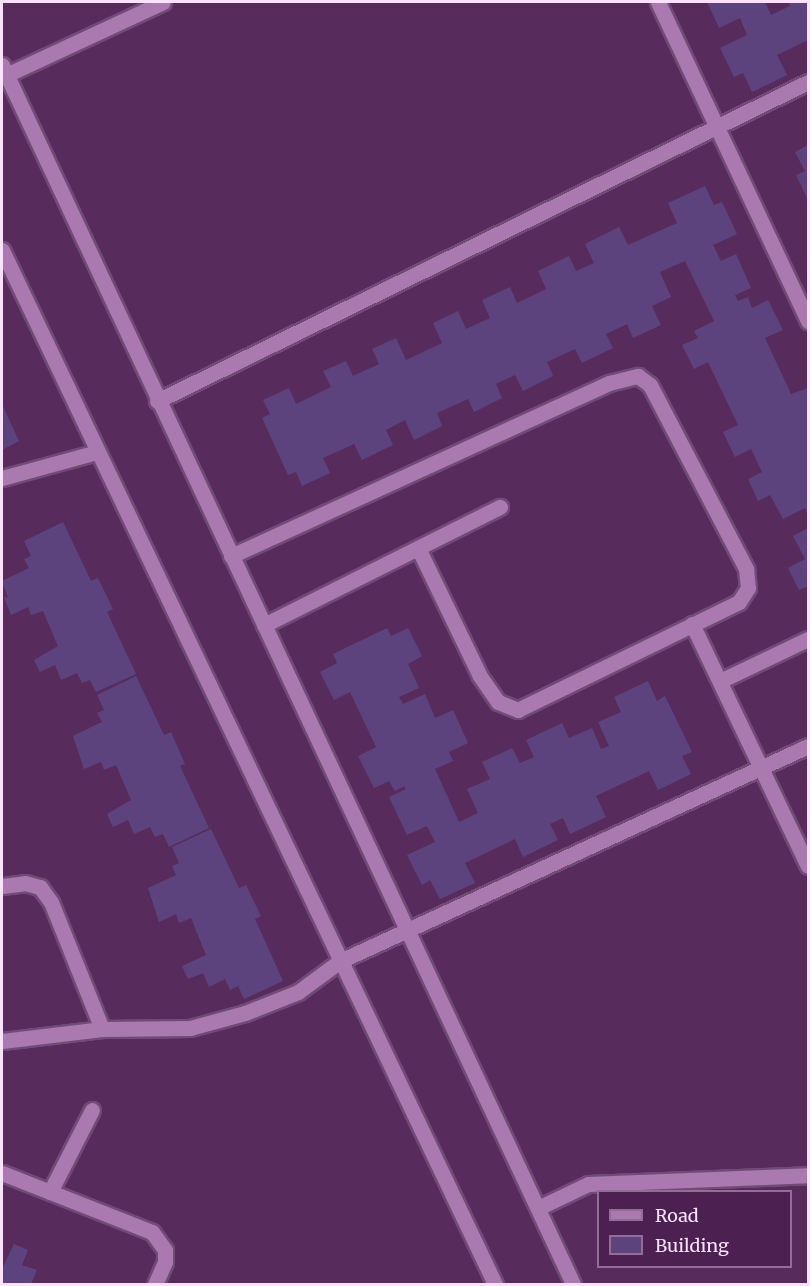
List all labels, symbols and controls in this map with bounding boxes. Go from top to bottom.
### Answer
legend [597,1190,792,1268]
text: Road [655,1204,699,1227]
text: Building [655,1234,729,1257]

